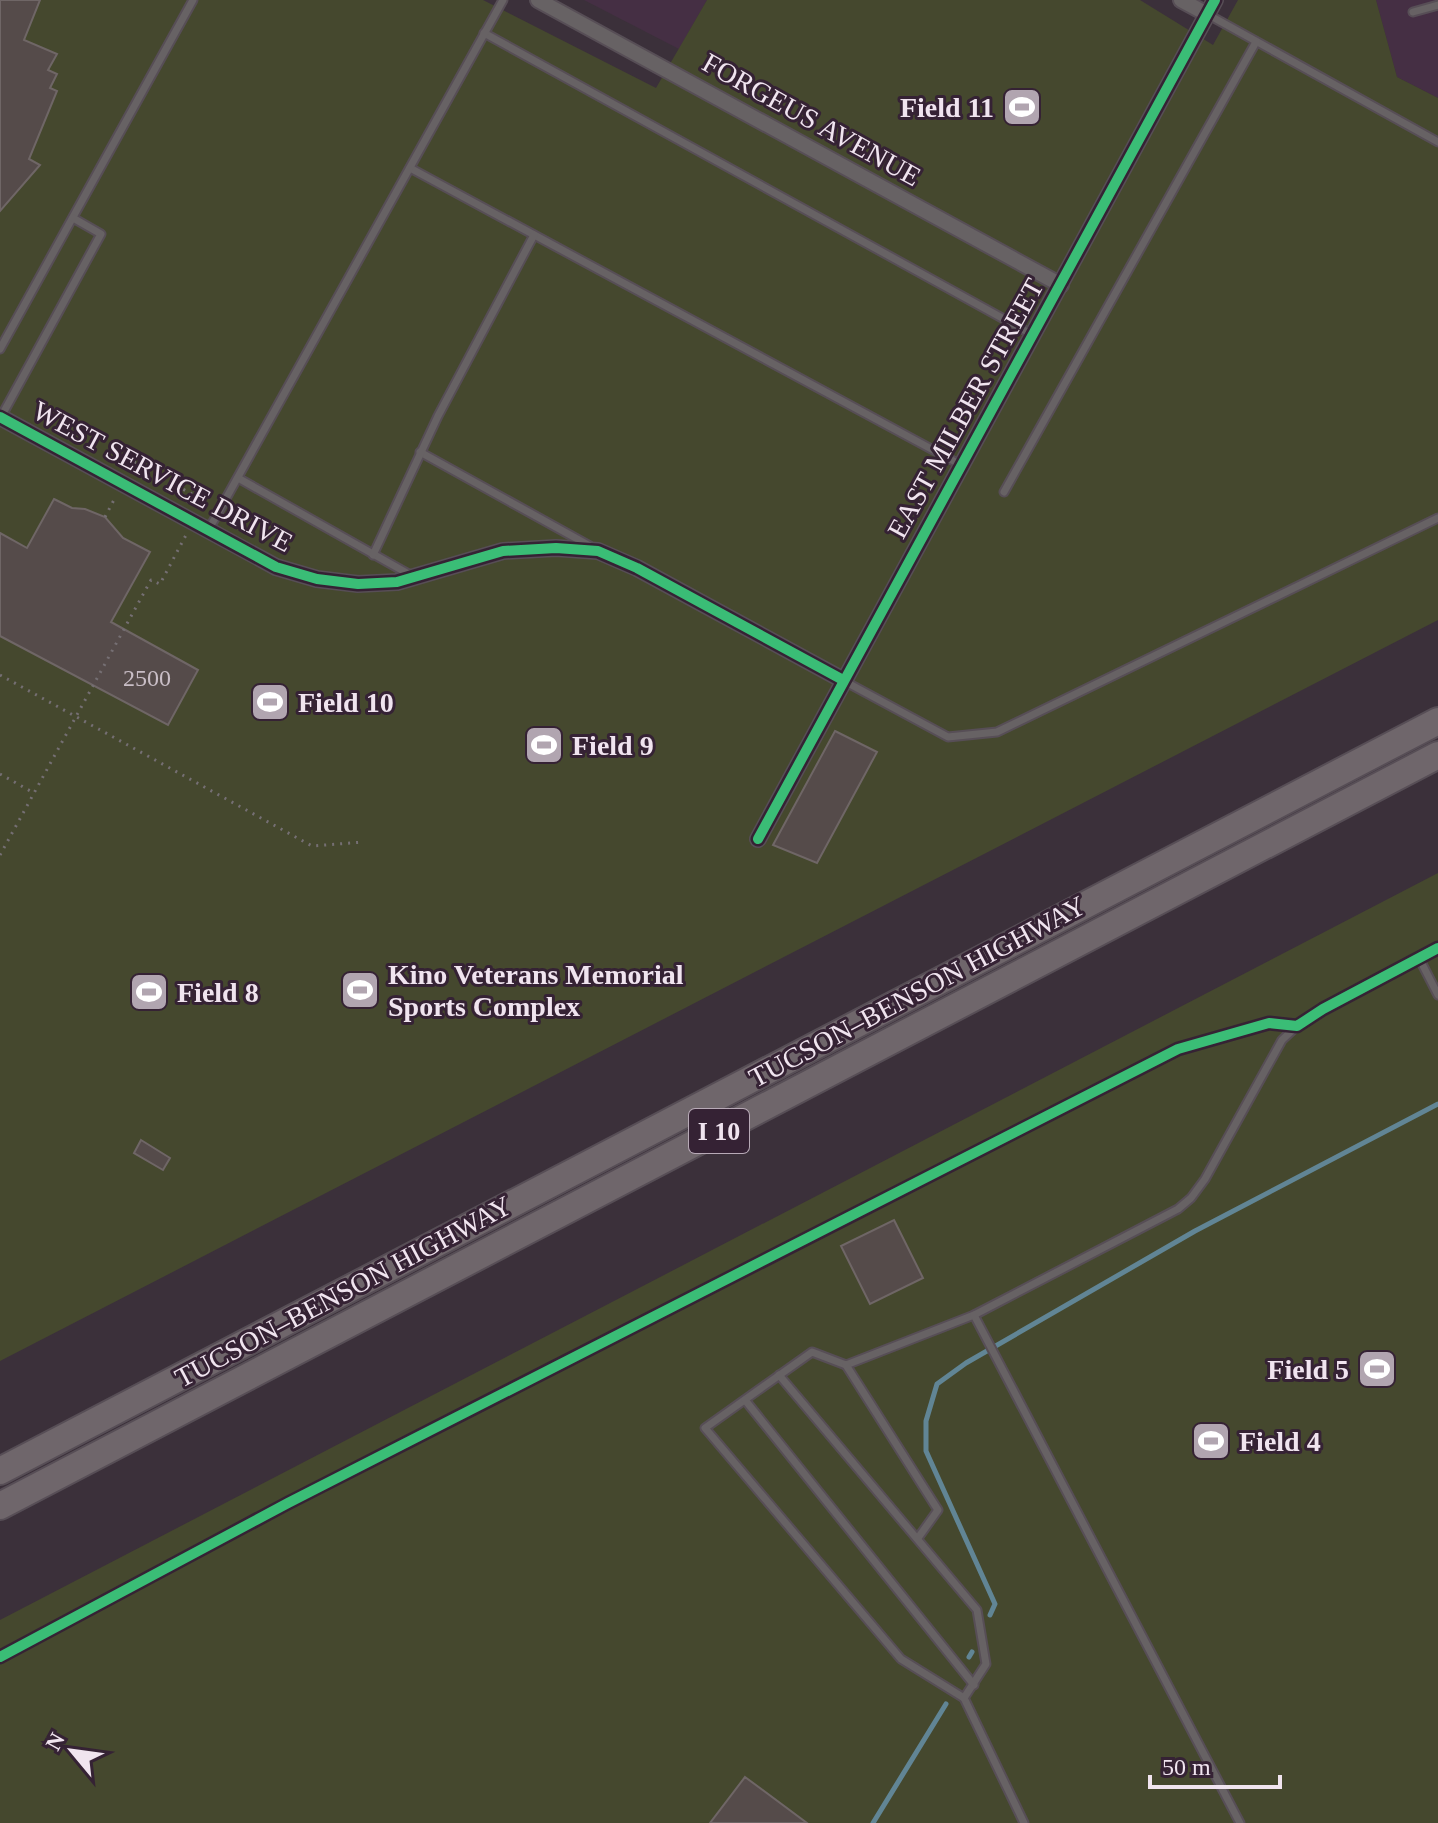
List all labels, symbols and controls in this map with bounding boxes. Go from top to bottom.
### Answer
street label: FORGEUS AVENUE [697,47,926,192]
sports icon: Field 11 [1001,86,1043,128]
place label: Field 11 [900,92,994,123]
street label: EAST MILBER STREET [881,273,1050,543]
street label: WEST SERVICE DRIVE [28,395,298,558]
house number: 2500 [123,665,171,691]
sports icon: Field 10 [249,681,291,723]
place label: Field 10 [298,687,394,718]
sports icon: Field 9 [523,724,565,766]
place label: Field 9 [572,730,654,761]
street label: TUCSON–BENSON HIGHWAY [744,889,1091,1093]
place label: Kino Veterans Memorial Sports Complex [388,959,684,1022]
sports icon: Kino Veterans Memorial Sports Complex [339,969,381,1011]
sports icon: Field 8 [128,971,170,1013]
place label: Field 8 [177,977,259,1008]
road number: I 10 [689,1109,749,1153]
street label: TUCSON–BENSON HIGHWAY [170,1189,517,1393]
sports icon: Field 5 [1356,1348,1398,1390]
place label: Field 5 [1267,1354,1349,1385]
sports icon: Field 4 [1190,1420,1232,1462]
place label: Field 4 [1239,1426,1321,1457]
north arrow [32,1711,112,1791]
text: N [40,1728,70,1755]
scale bar [1150,1739,1280,1789]
text: 50 m [1162,1754,1211,1780]

